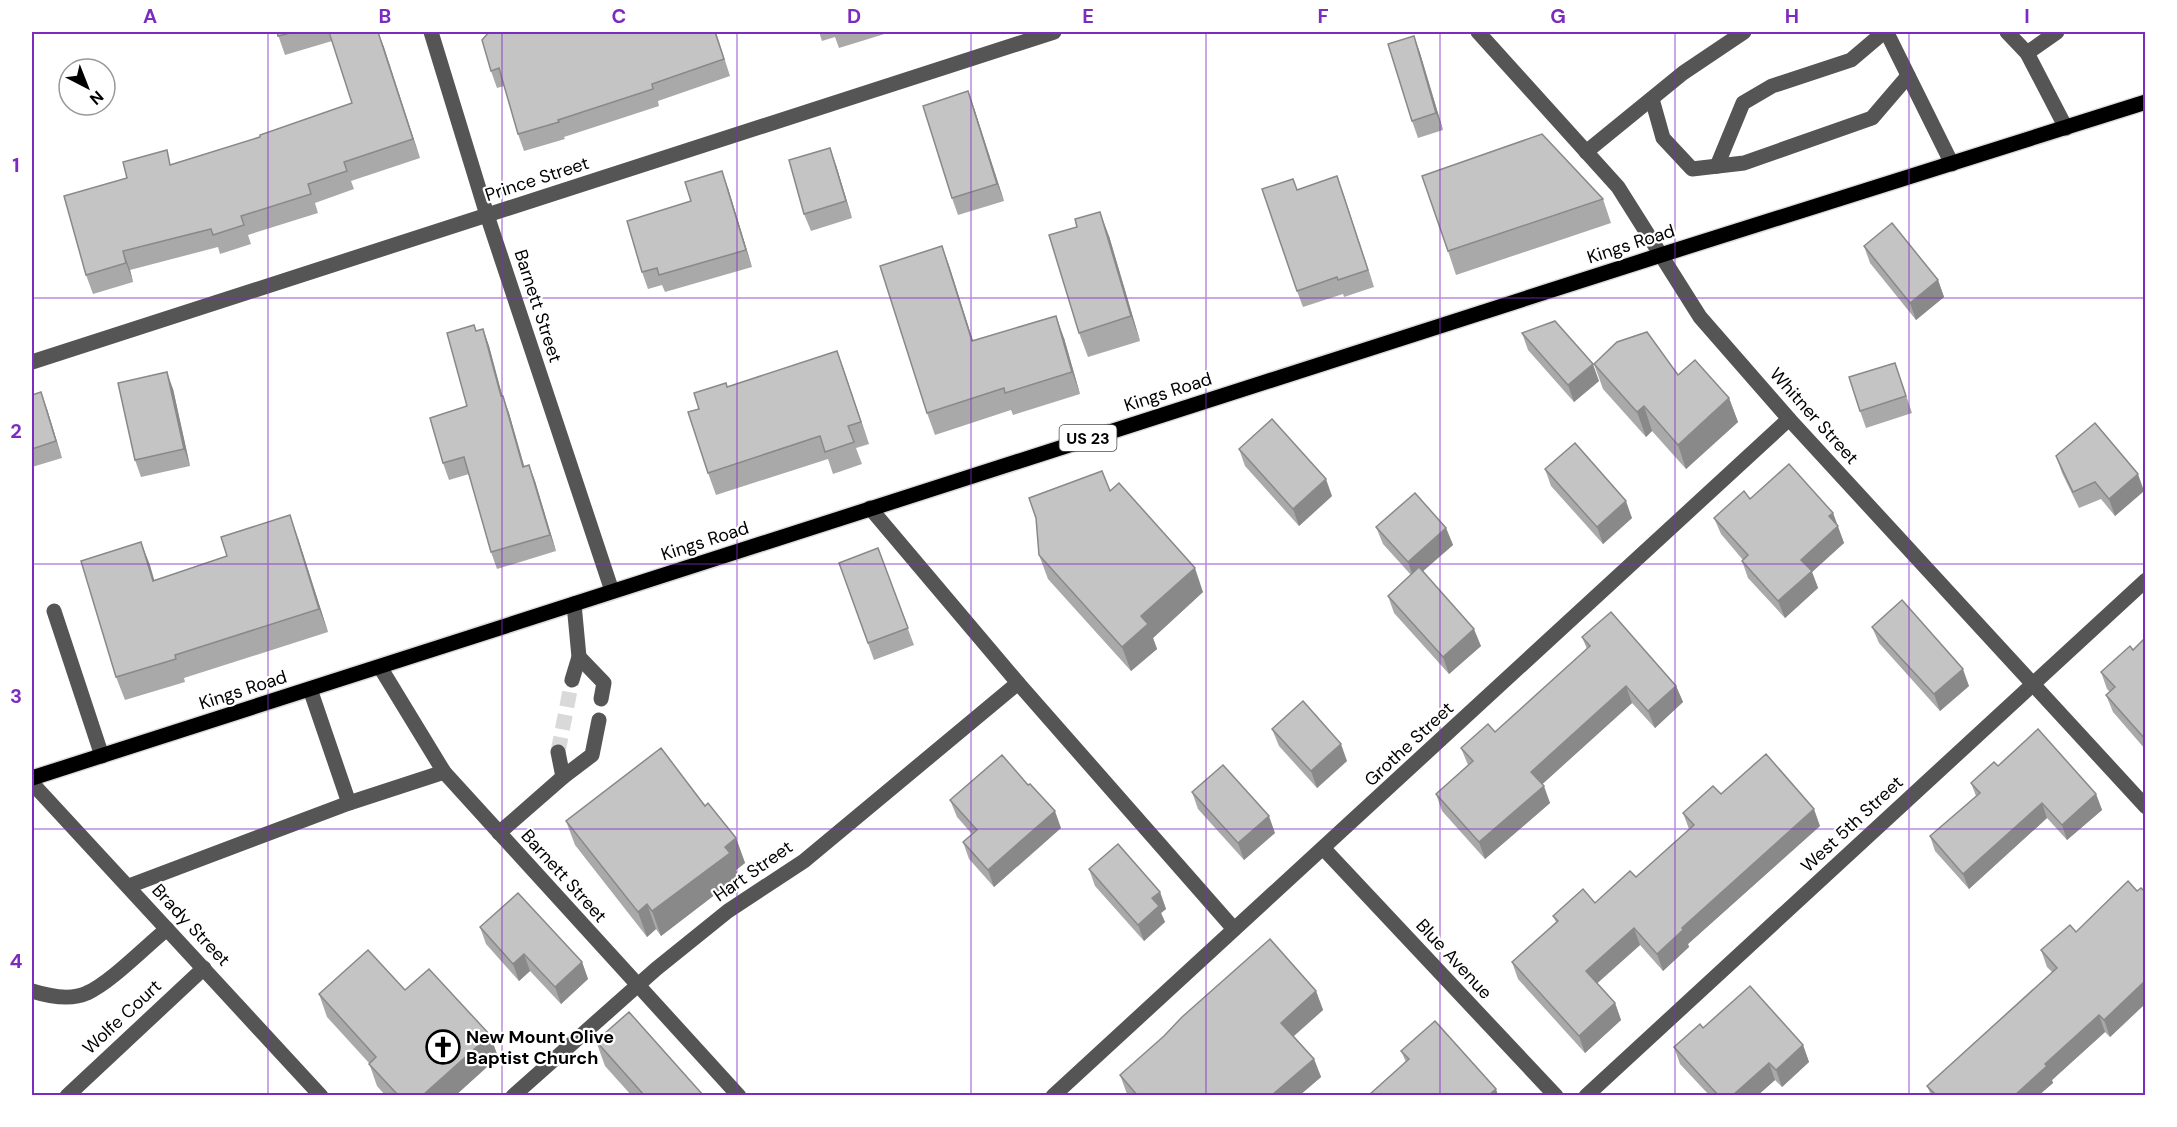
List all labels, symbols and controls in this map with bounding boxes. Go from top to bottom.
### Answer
text: A [143,3,157,29]
text: B [379,3,391,29]
text: C [612,3,626,29]
text: D [847,3,861,29]
text: E [1082,3,1094,29]
text: F [1317,3,1329,29]
text: G [1550,3,1566,29]
text: H [1785,3,1799,29]
text: I [2024,3,2030,29]
north arrow [57,57,117,117]
text: N [85,86,108,109]
street label: Prince Street [482,151,592,207]
text: 1 [12,152,20,178]
street label: Kings Road [1584,219,1678,269]
street label: Barnett Street [508,246,568,366]
street label: Whitner Street [1764,363,1864,469]
street label: Kings Road [1121,367,1215,417]
text: 2 [10,418,22,444]
road number: US 23 [1060,425,1116,451]
street label: Kings Road [658,516,752,566]
street label: Kings Road [196,665,290,715]
text: 3 [10,683,22,709]
street label: Grothe Street [1359,696,1459,792]
street label: West 5th Street [1796,770,1908,878]
street label: Barnett Street [516,824,612,928]
street label: Hart Street [709,835,797,907]
street label: Brady Street [147,879,235,971]
street label: Blue Avenue [1411,914,1497,1004]
text: 4 [10,948,23,974]
street label: Wolfe Court [77,974,167,1060]
place label: New Mount Olive Baptist Church [466,1025,614,1070]
church icon: New Mount Olive Baptist Church [425,1029,461,1065]

